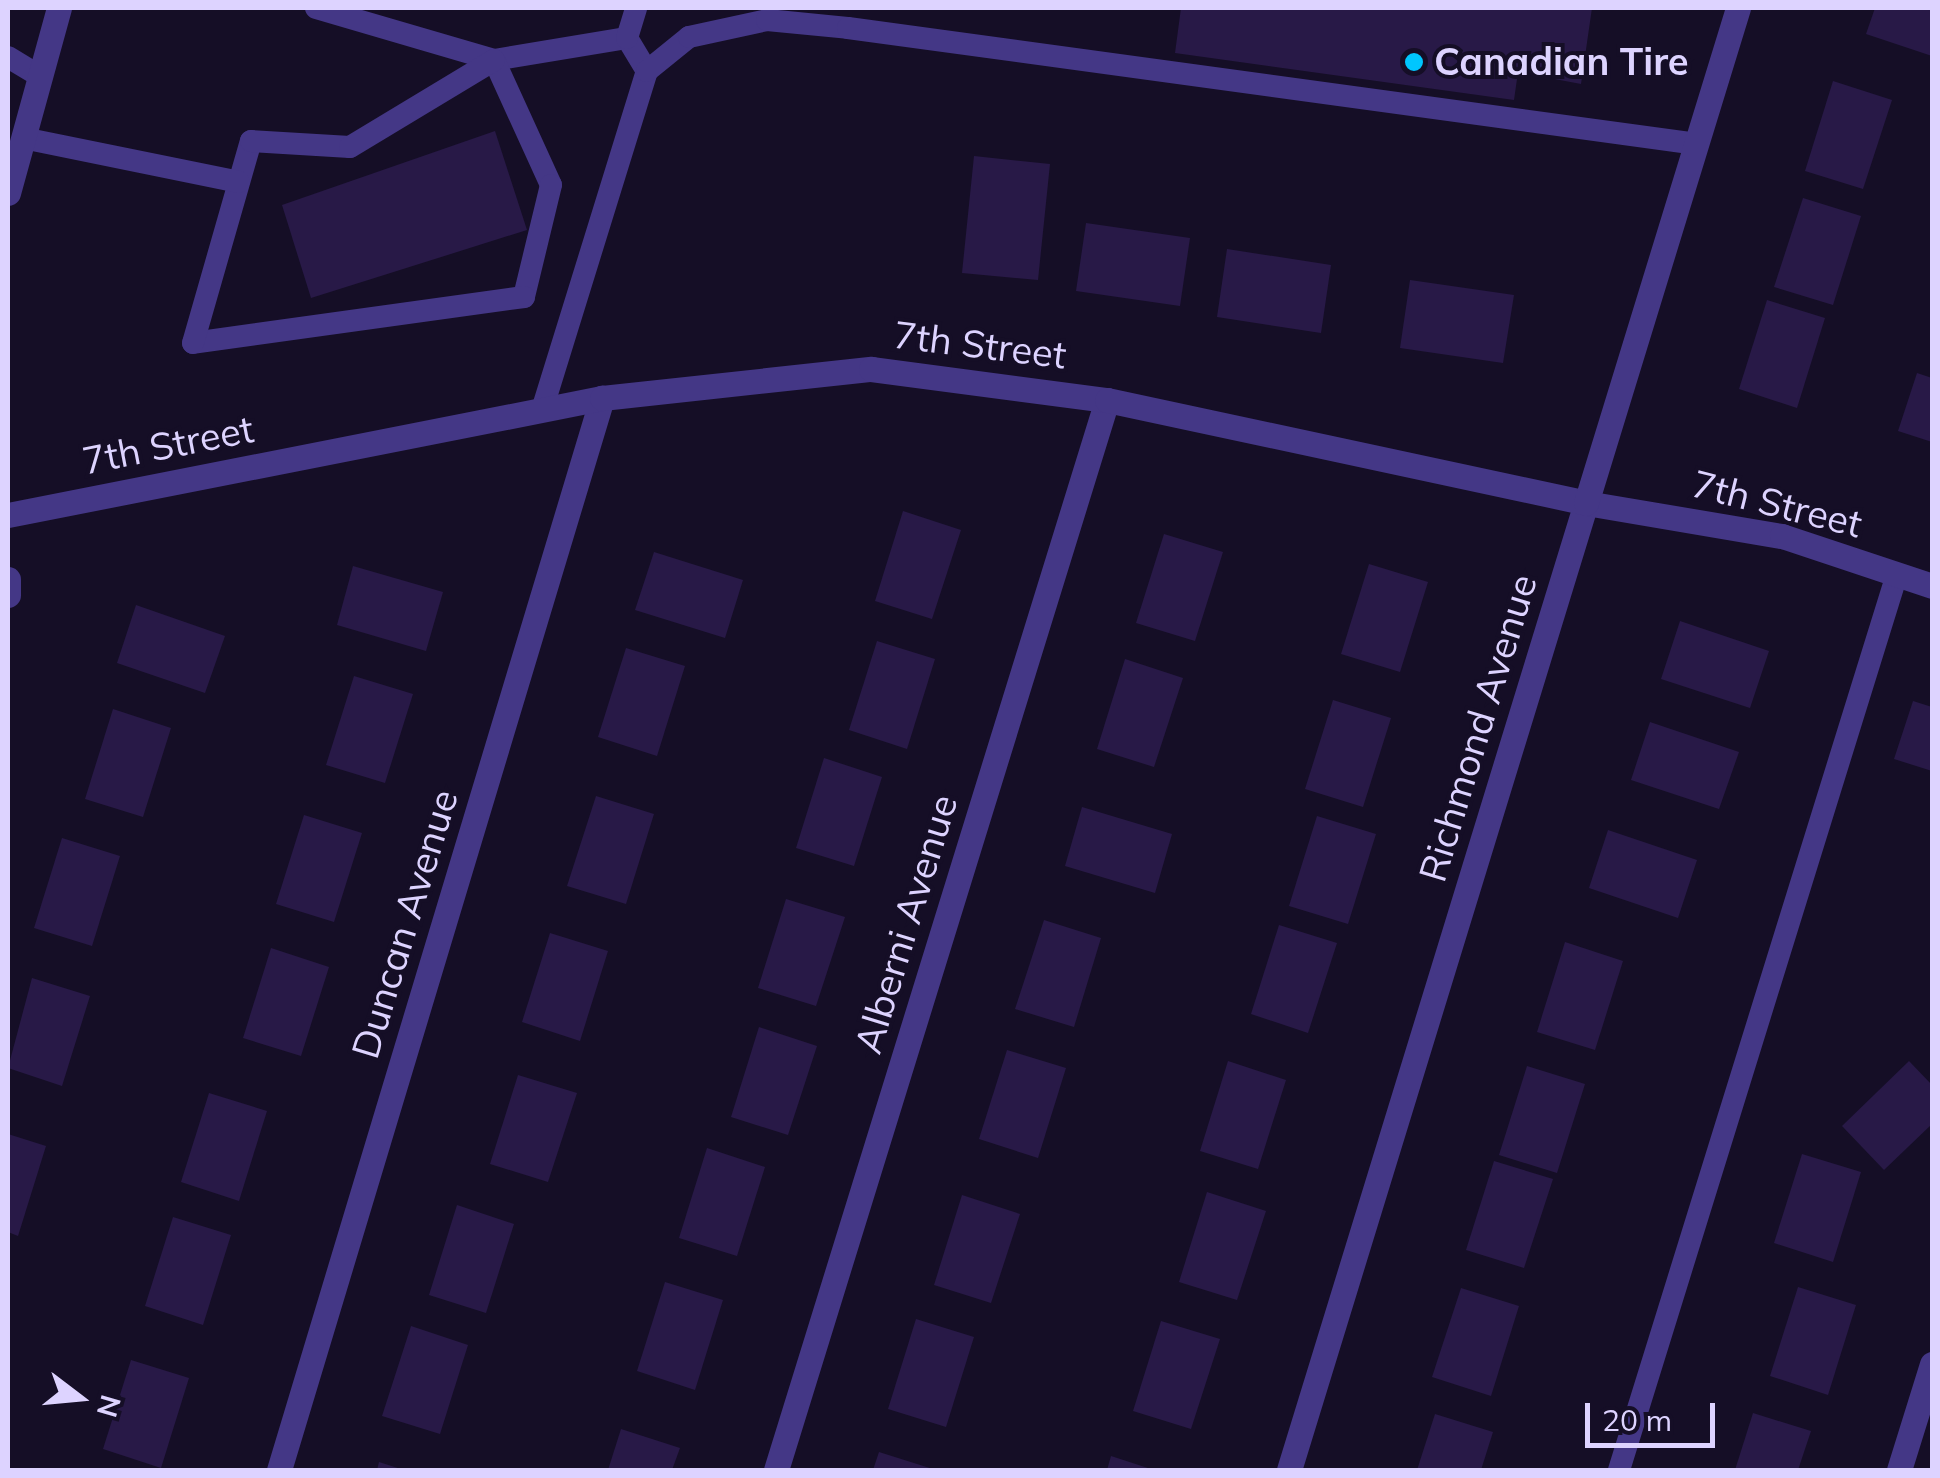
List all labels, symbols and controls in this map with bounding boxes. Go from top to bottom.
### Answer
place label: Canadian Tire [1434,39,1689,85]
marker: Canadian Tire [1403,51,1425,73]
street label: 7th Street [891,312,1069,378]
street label: 7th Street [79,406,257,484]
street label: 7th Street [1687,461,1867,547]
street label: Richmond Avenue [1410,569,1546,887]
street label: Duncan Avenue [342,784,468,1064]
street label: Alberni Avenue [845,789,967,1059]
north arrow [30,1348,130,1448]
scale bar [1590,1383,1720,1445]
text: N [90,1391,129,1421]
text: 20 m [1602,1401,1672,1439]

